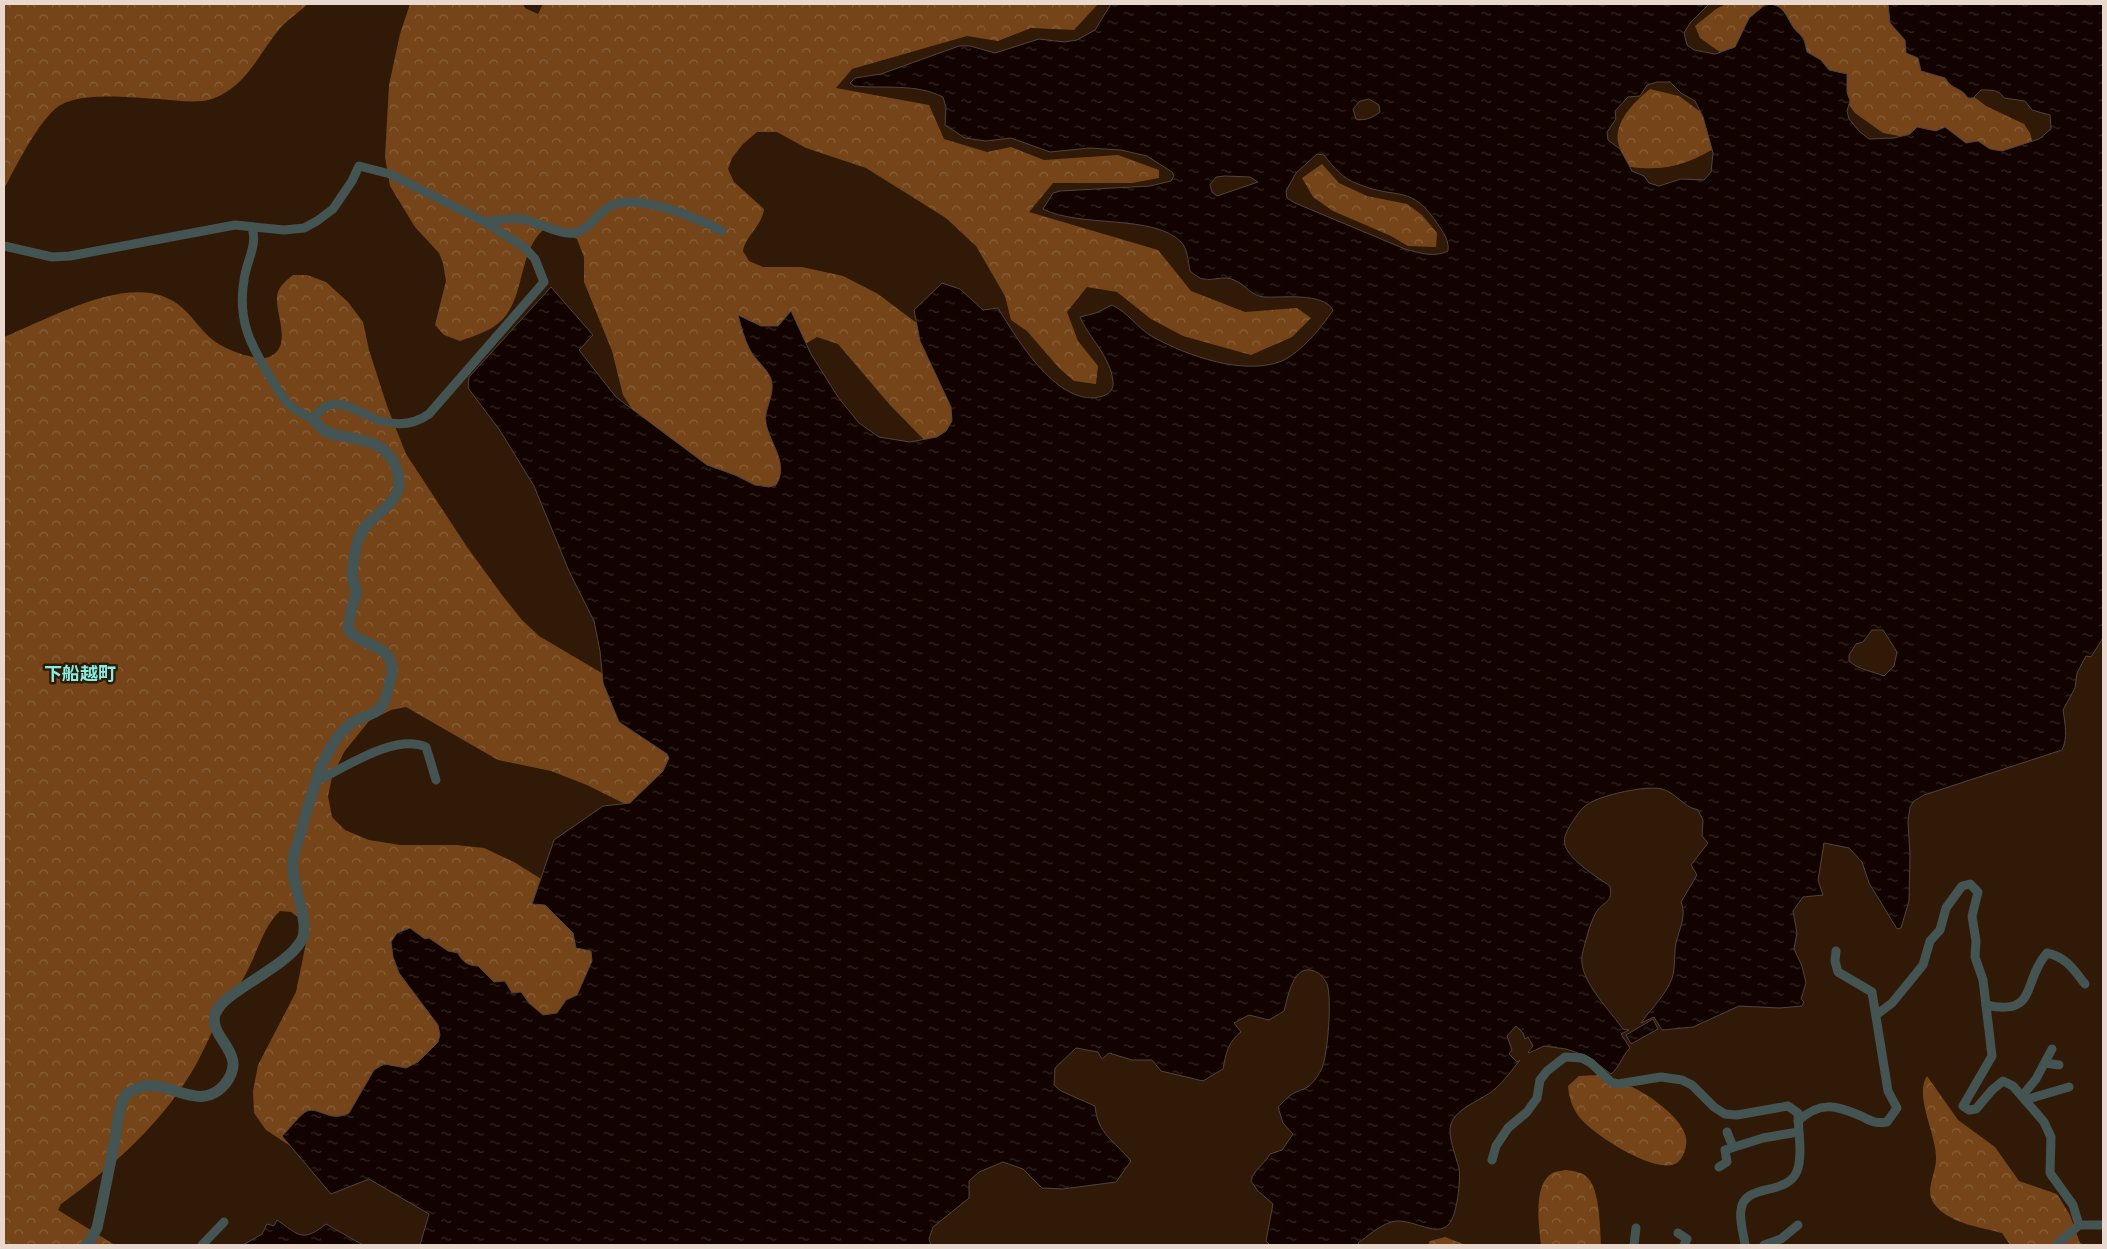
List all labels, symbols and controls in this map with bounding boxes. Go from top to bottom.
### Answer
district label: 下船越町 [44,663,116,685]

